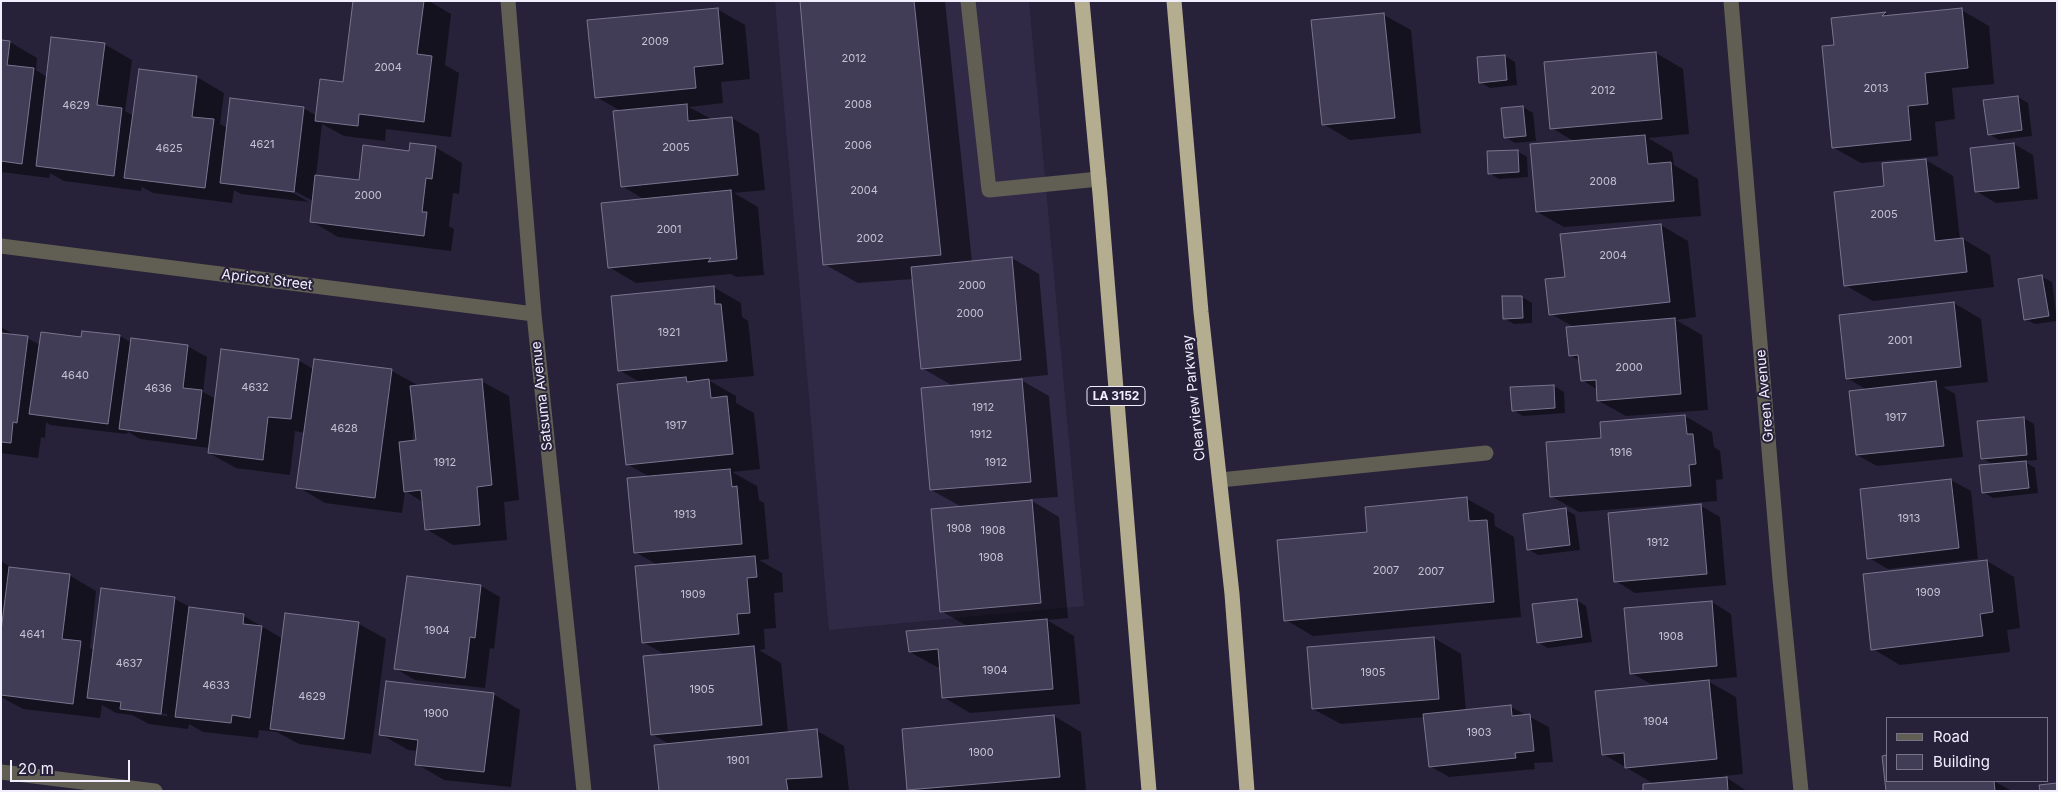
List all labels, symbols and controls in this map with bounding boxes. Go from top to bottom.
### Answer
house number: 2009 [641,35,669,49]
house number: 2012 [842,52,866,66]
house number: 2004 [374,61,402,75]
house number: 2013 [1864,82,1888,96]
house number: 2012 [1591,84,1615,98]
house number: 2008 [844,98,872,112]
house number: 4629 [62,99,90,113]
house number: 4621 [249,138,275,152]
house number: 2006 [844,139,872,153]
house number: 2005 [662,141,690,155]
house number: 4625 [155,142,183,156]
house number: 2008 [1589,175,1617,189]
house number: 2004 [850,184,878,198]
house number: 2000 [354,189,382,203]
house number: 2005 [1870,208,1898,222]
house number: 2001 [656,223,682,237]
house number: 2002 [856,232,884,246]
house number: 2004 [1599,249,1627,263]
street label: Apricot Street [221,266,313,294]
house number: 2000 [958,279,986,293]
house number: 2000 [956,307,984,321]
house number: 1921 [658,326,680,340]
street label: Clearview Parkway [1179,334,1209,462]
house number: 2001 [1887,334,1913,348]
street label: Satsuma Avenue [528,340,556,452]
street label: Green Avenue [1753,349,1777,443]
house number: 2000 [1615,361,1643,375]
house number: 4640 [61,369,89,383]
house number: 4632 [241,381,269,395]
house number: 4636 [144,382,172,396]
road number: LA 3152 [1087,386,1145,406]
house number: 1912 [972,401,994,415]
house number: 1917 [1885,411,1907,425]
house number: 1917 [665,419,687,433]
house number: 4628 [330,422,358,436]
house number: 1912 [970,428,992,442]
house number: 1916 [1610,446,1632,460]
house number: 1912 [434,456,456,470]
house number: 1912 [985,456,1007,470]
house number: 1913 [674,508,696,522]
house number: 1913 [1898,512,1920,526]
house number: 1908 [946,522,972,536]
house number: 1908 [980,524,1006,538]
house number: 1912 [1647,536,1669,550]
house number: 1908 [978,551,1004,565]
house number: 2007 [1373,564,1399,578]
house number: 2007 [1418,565,1444,579]
house number: 1909 [1915,586,1941,600]
house number: 1909 [680,588,706,602]
house number: 1904 [424,624,450,638]
house number: 4641 [19,628,45,642]
house number: 1908 [1658,630,1684,644]
house number: 4637 [116,657,142,671]
house number: 1904 [982,664,1008,678]
house number: 1905 [1361,666,1385,680]
house number: 4633 [202,679,230,693]
house number: 1905 [690,683,714,697]
house number: 4629 [298,690,326,704]
house number: 1900 [423,707,449,721]
house number: 1904 [1643,715,1669,729]
legend [1886,717,2048,782]
house number: 1903 [1466,726,1492,740]
text: Road [1933,727,1969,746]
house number: 1900 [968,746,994,760]
scale bar [12,750,132,782]
text: Building [1933,752,1990,771]
house number: 1901 [727,754,749,768]
text: 20 m [18,759,54,778]

